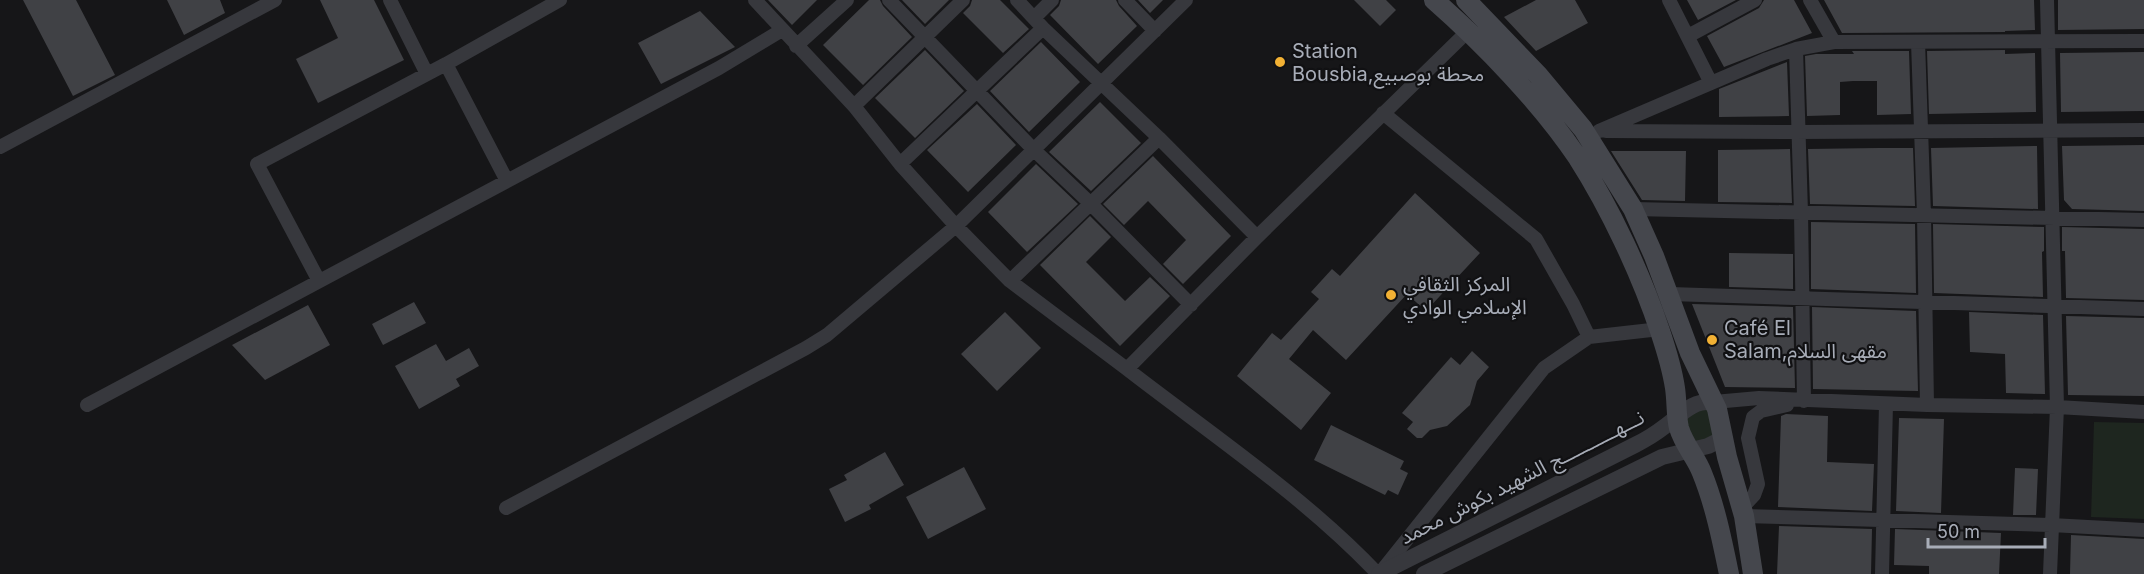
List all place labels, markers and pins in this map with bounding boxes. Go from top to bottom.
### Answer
place label: Station Bousbia,محطة بوصبيع [1292,39,1484,89]
marker: Station Bousbia,محطة بوصبيع [1273,55,1287,69]
place label: المركز الثقافي الإسلامي الوادي [1403,272,1527,323]
marker: المركز الثقافي الإسلامي الوادي [1384,288,1398,302]
place label: Café El Salam,مقهى السلام [1724,316,1887,366]
marker: Café El Salam,مقهى السلام [1705,333,1719,347]

